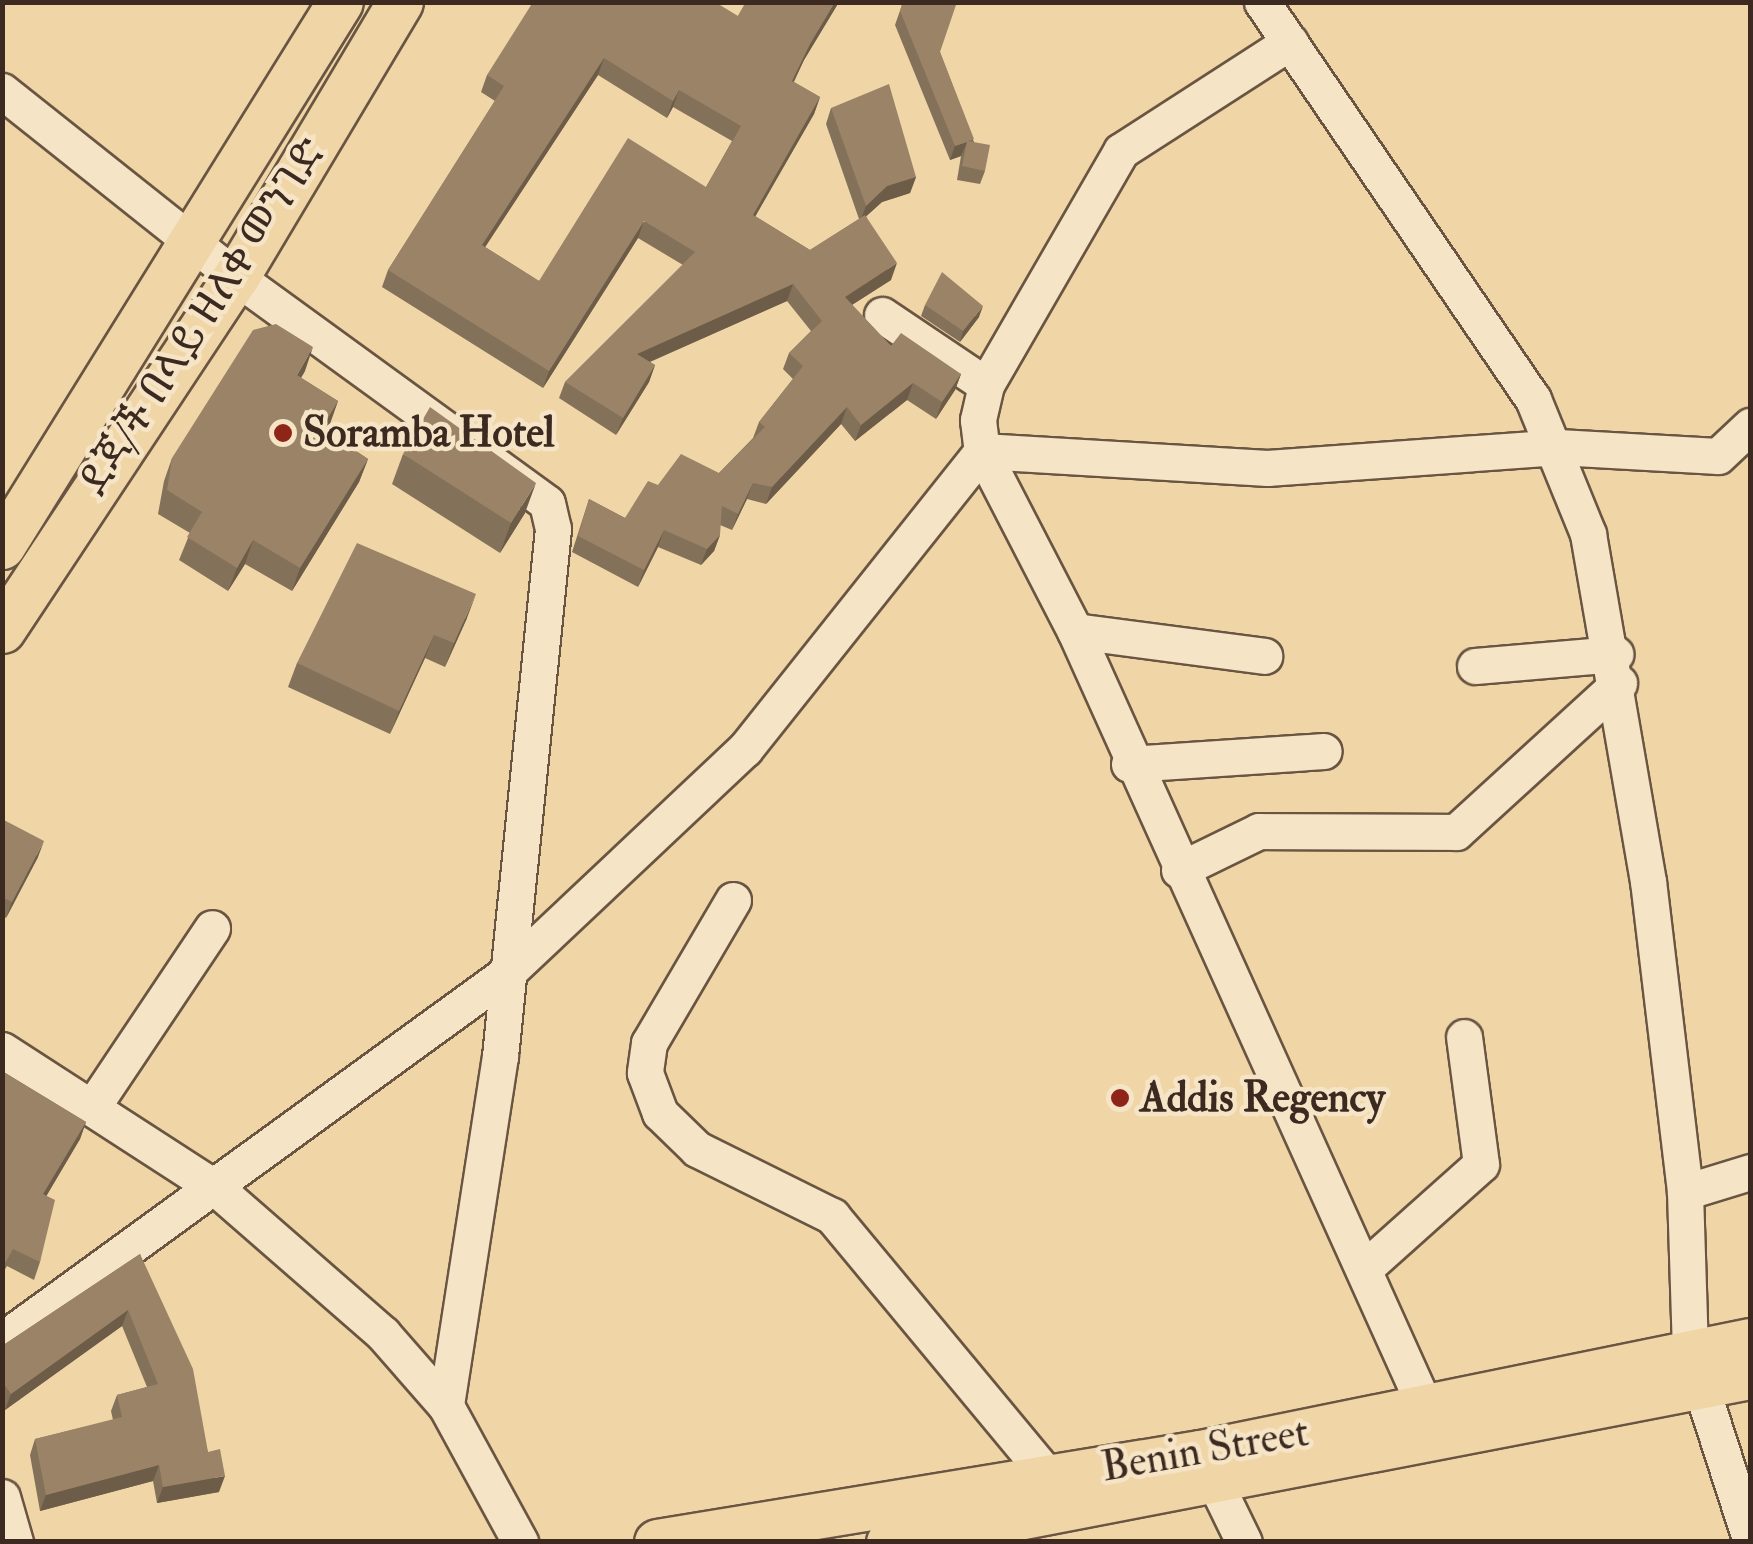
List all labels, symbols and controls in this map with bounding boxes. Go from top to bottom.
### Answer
street label: ደጃ/ች በላይ ዘለቀ መንገድ [69,129,337,505]
place label: Soramba Hotel [303,408,555,458]
marker: Soramba Hotel [272,422,294,444]
place label: Addis Regency [1140,1073,1385,1123]
marker: Addis Regency [1109,1087,1131,1109]
street label: Benin Street [1097,1407,1313,1493]

